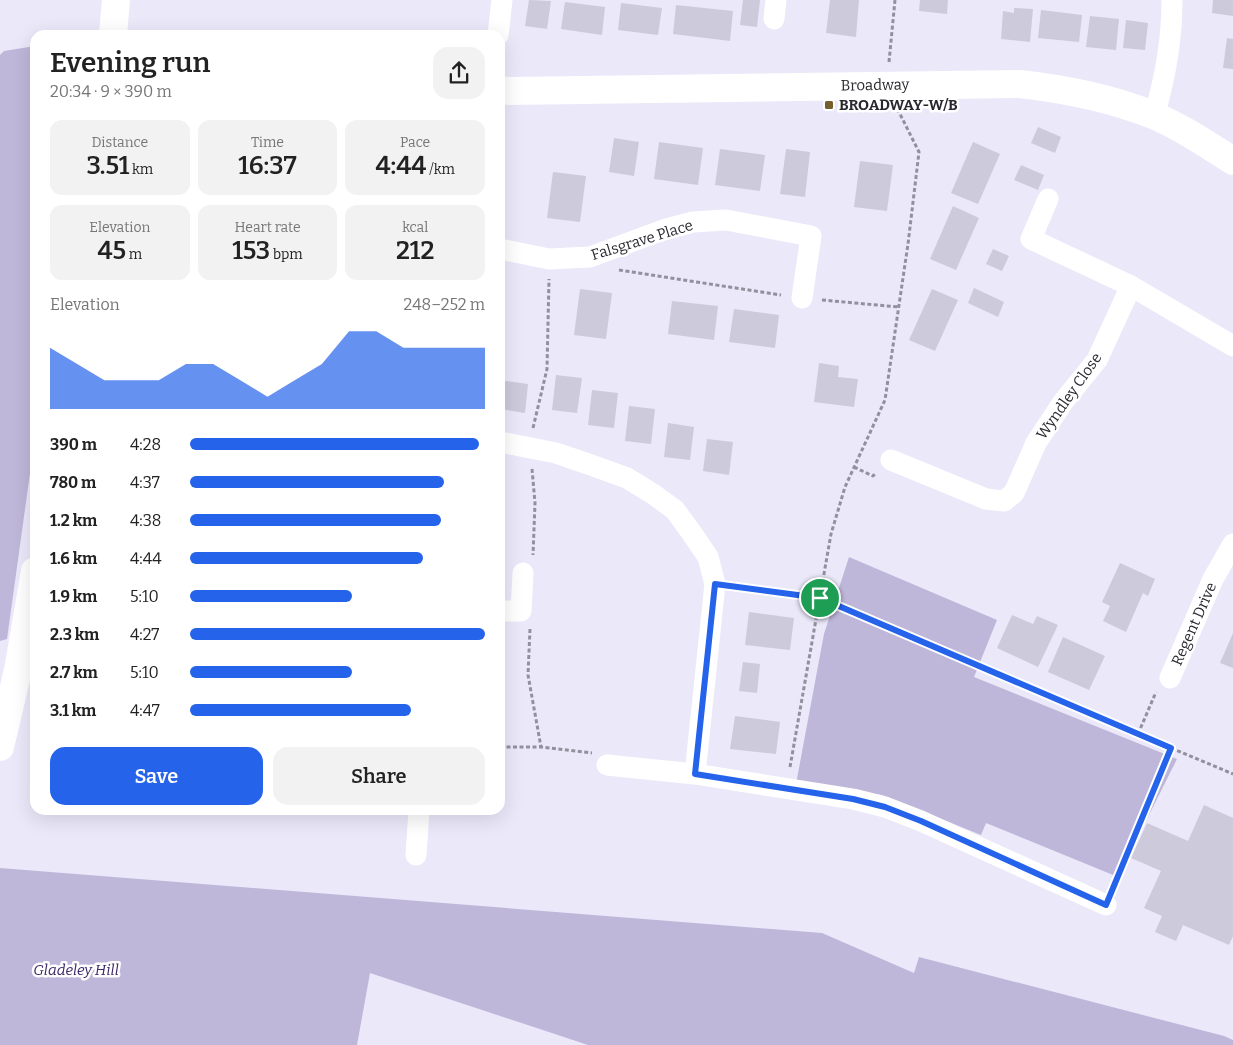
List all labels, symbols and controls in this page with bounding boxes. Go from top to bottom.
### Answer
text: Evening run [50,46,210,79]
button: share [433,47,485,99]
street label: Broadway [841,75,909,95]
text: 20:34 · 9 × 390 m [50,82,172,101]
place label: BROADWAY-W/B [839,96,958,114]
marker: BROADWAY-W/B [823,99,835,111]
text: Distance [91,134,148,151]
text: Time [251,134,284,151]
text: Pace [400,134,430,151]
text: 3.51 [86,151,129,181]
text: 16:37 [238,151,297,181]
text: 4:44 [375,151,426,181]
text: km [129,161,153,178]
text: /km [426,161,455,178]
street label: Falsgrave Place [589,216,695,264]
text: Elevation [89,219,150,236]
text: Heart rate [234,219,301,236]
text: kcal [402,219,428,236]
text: 45 [97,236,126,266]
text: 153 [232,236,270,266]
text: 212 [396,236,434,266]
text: m [126,246,142,263]
text: bpm [270,246,303,263]
text: Elevation [50,295,120,314]
text: 248–252 m [404,295,485,314]
street label: Wyndley Close [1033,349,1105,443]
text: 390 m [50,435,97,454]
text: 4:28 [130,435,161,454]
text: 780 m [50,473,96,492]
text: 4:37 [130,473,160,492]
text: 1.2 km [50,511,97,530]
text: 4:38 [130,511,161,530]
text: 1.6 km [50,549,97,568]
text: 4:44 [130,549,162,568]
pin [799,577,841,619]
street label: Regent Drive [1168,580,1220,668]
icon: arrive [806,584,834,612]
text: 1.9 km [50,587,97,606]
text: 5:10 [130,587,159,606]
text: 2.3 km [50,625,99,644]
text: 4:27 [130,625,159,644]
text: 2.7 km [50,663,98,682]
text: 5:10 [130,663,159,682]
text: 3.1 km [50,701,96,720]
text: 4:47 [130,701,160,720]
button: Save [50,747,263,805]
button: Share [273,747,485,805]
park label: Gladeley Hill [33,961,119,979]

